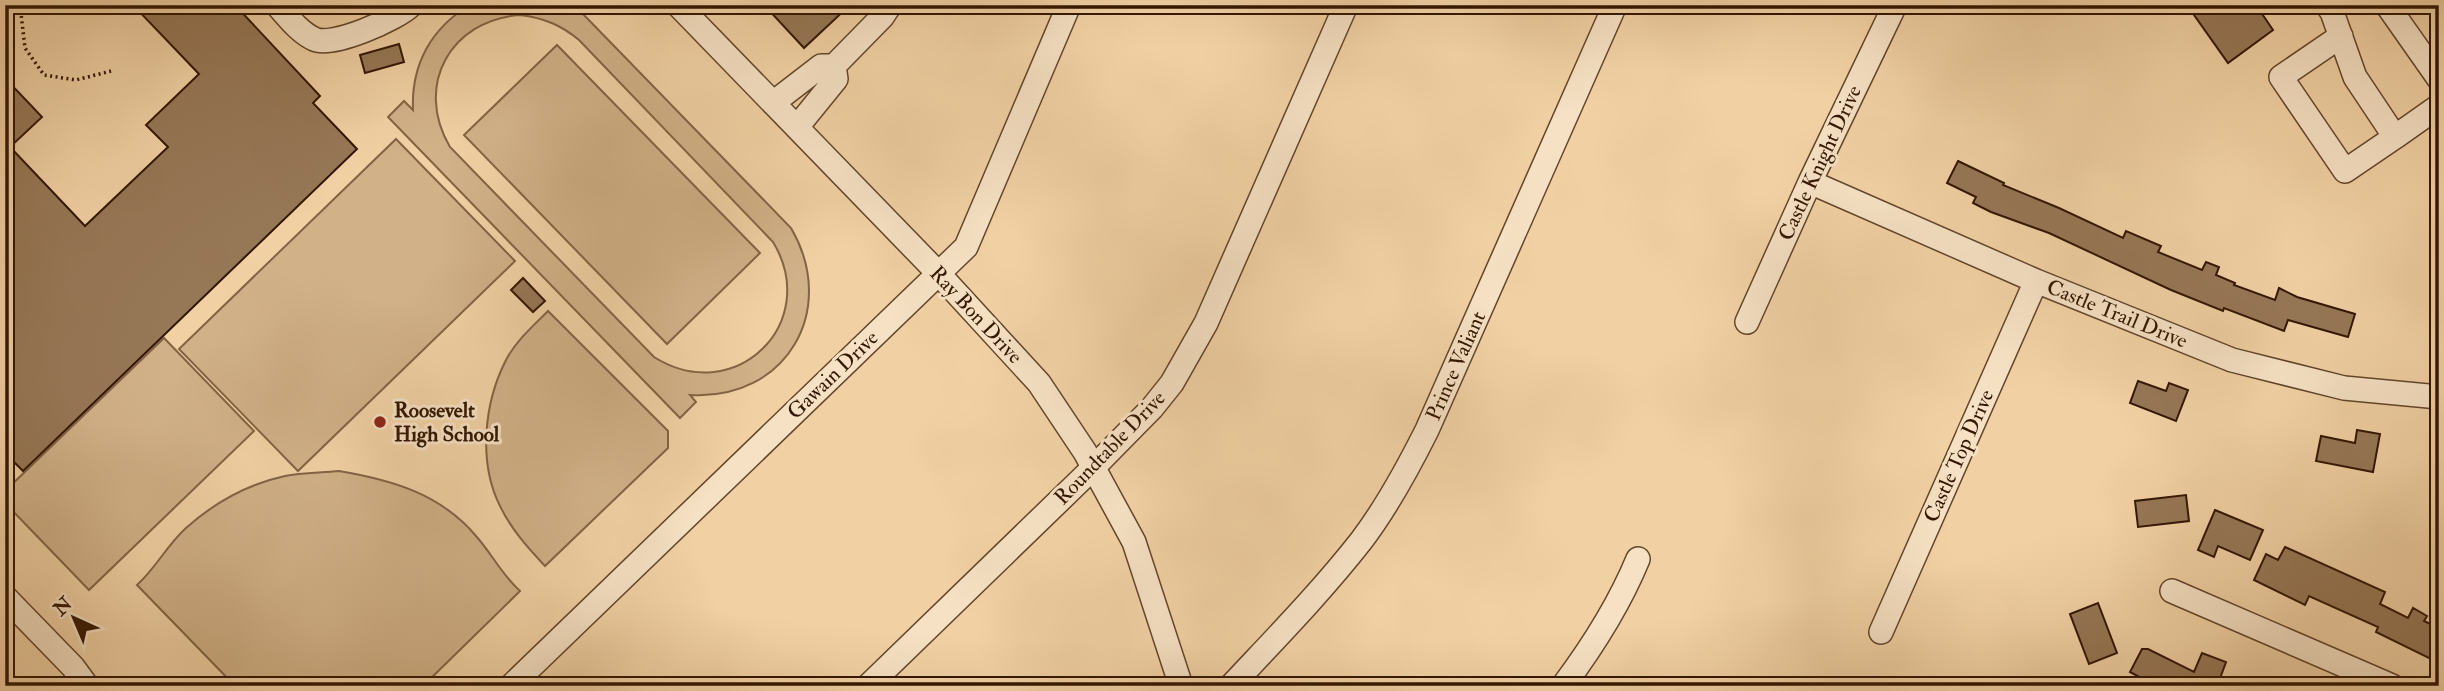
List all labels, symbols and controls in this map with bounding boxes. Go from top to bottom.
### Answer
street label: Castle Knight Drive [1772,81,1868,245]
street label: Ray Bon Drive [924,260,1028,370]
street label: Castle Trail Drive [2043,273,2192,355]
street label: Prince Valiant [1420,307,1492,425]
street label: Gawain Drive [782,325,884,425]
street label: Roundtable Drive [1049,385,1172,511]
street label: Castle Top Drive [1918,385,2000,527]
place label: Roosevelt High School [394,397,500,448]
marker: Roosevelt High School [372,414,388,430]
north arrow [38,582,108,652]
text: N [48,591,78,622]

